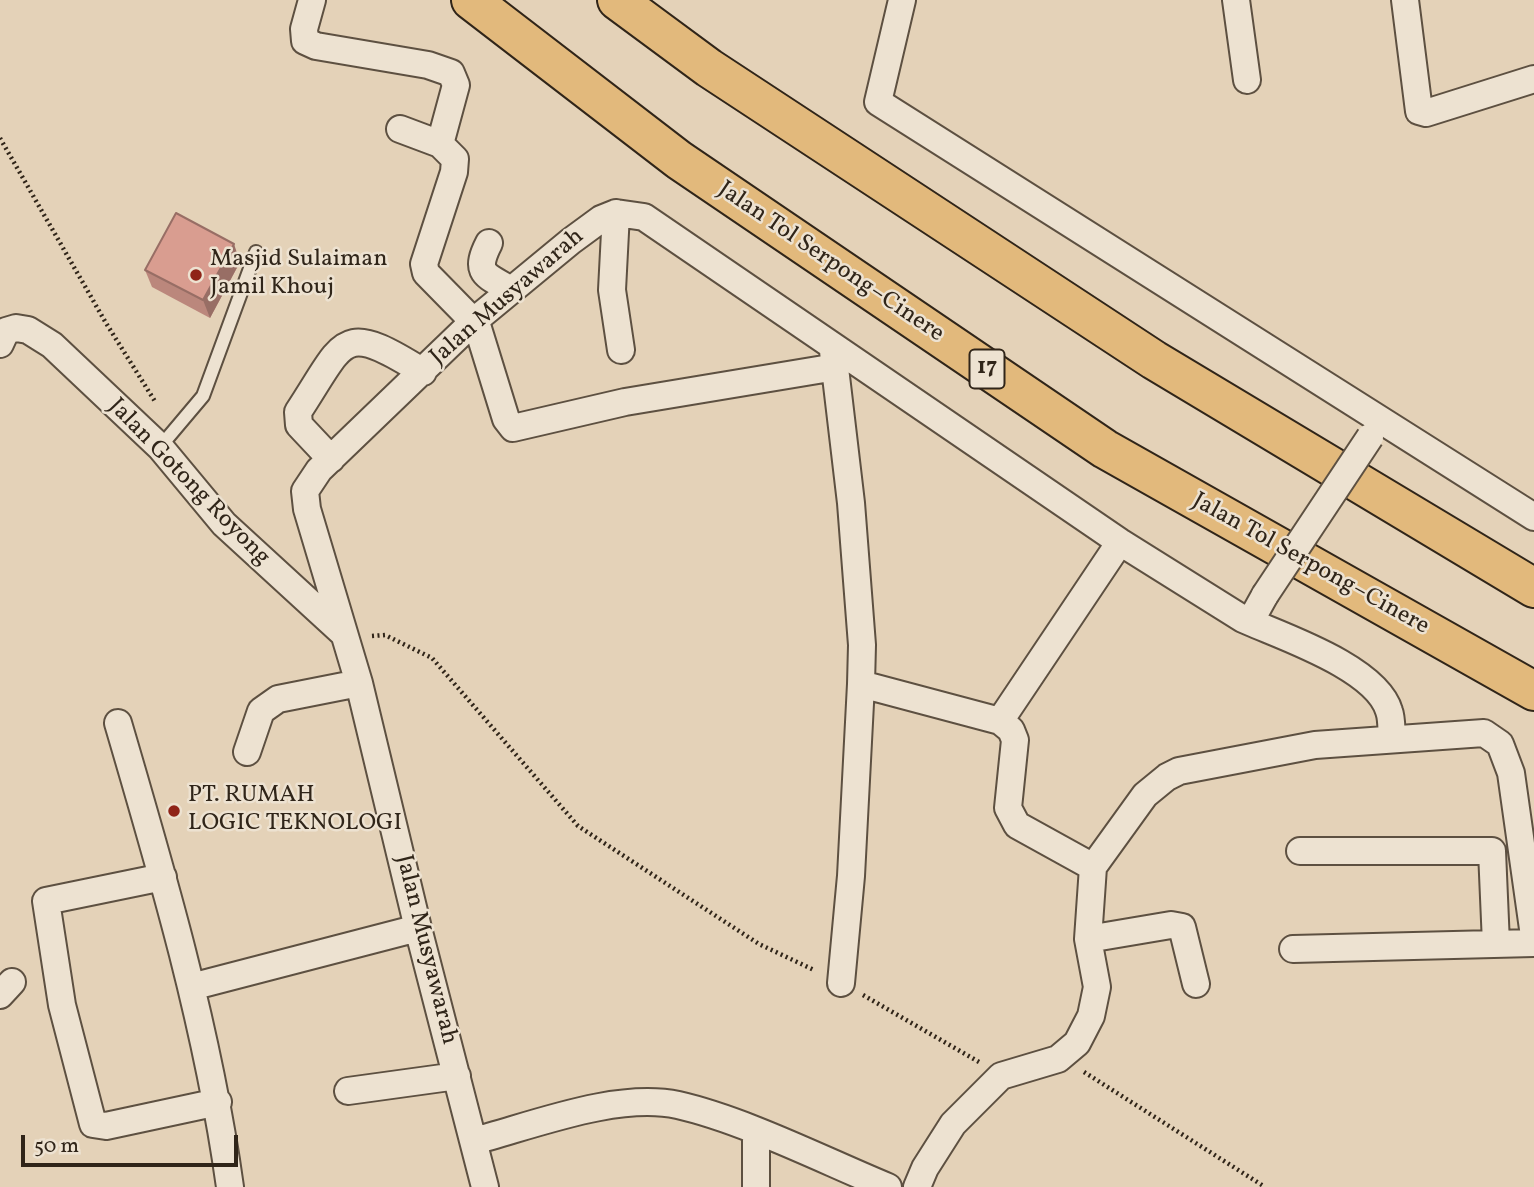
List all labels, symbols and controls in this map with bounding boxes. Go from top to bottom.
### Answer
street label: Jalan Tol Serpong–Cinere [711,176,949,350]
street label: Jalan Musyawarah [425,223,591,373]
place label: Masjid Sulaiman Jamil Khouj [210,247,388,303]
marker: Masjid Sulaiman Jamil Khouj [188,267,204,283]
road number: 17 [970,350,1004,388]
street label: Jalan Gotong Royong [101,393,275,573]
street label: Jalan Tol Serpong–Cinere [1186,488,1434,642]
place label: PT. RUMAH LOGIC TEKNOLOGI [188,783,402,839]
marker: PT. RUMAH LOGIC TEKNOLOGI [166,803,182,819]
street label: Jalan Musyawarah [388,852,462,1048]
scale bar [24,1120,242,1164]
text: 50 m [34,1132,79,1161]

